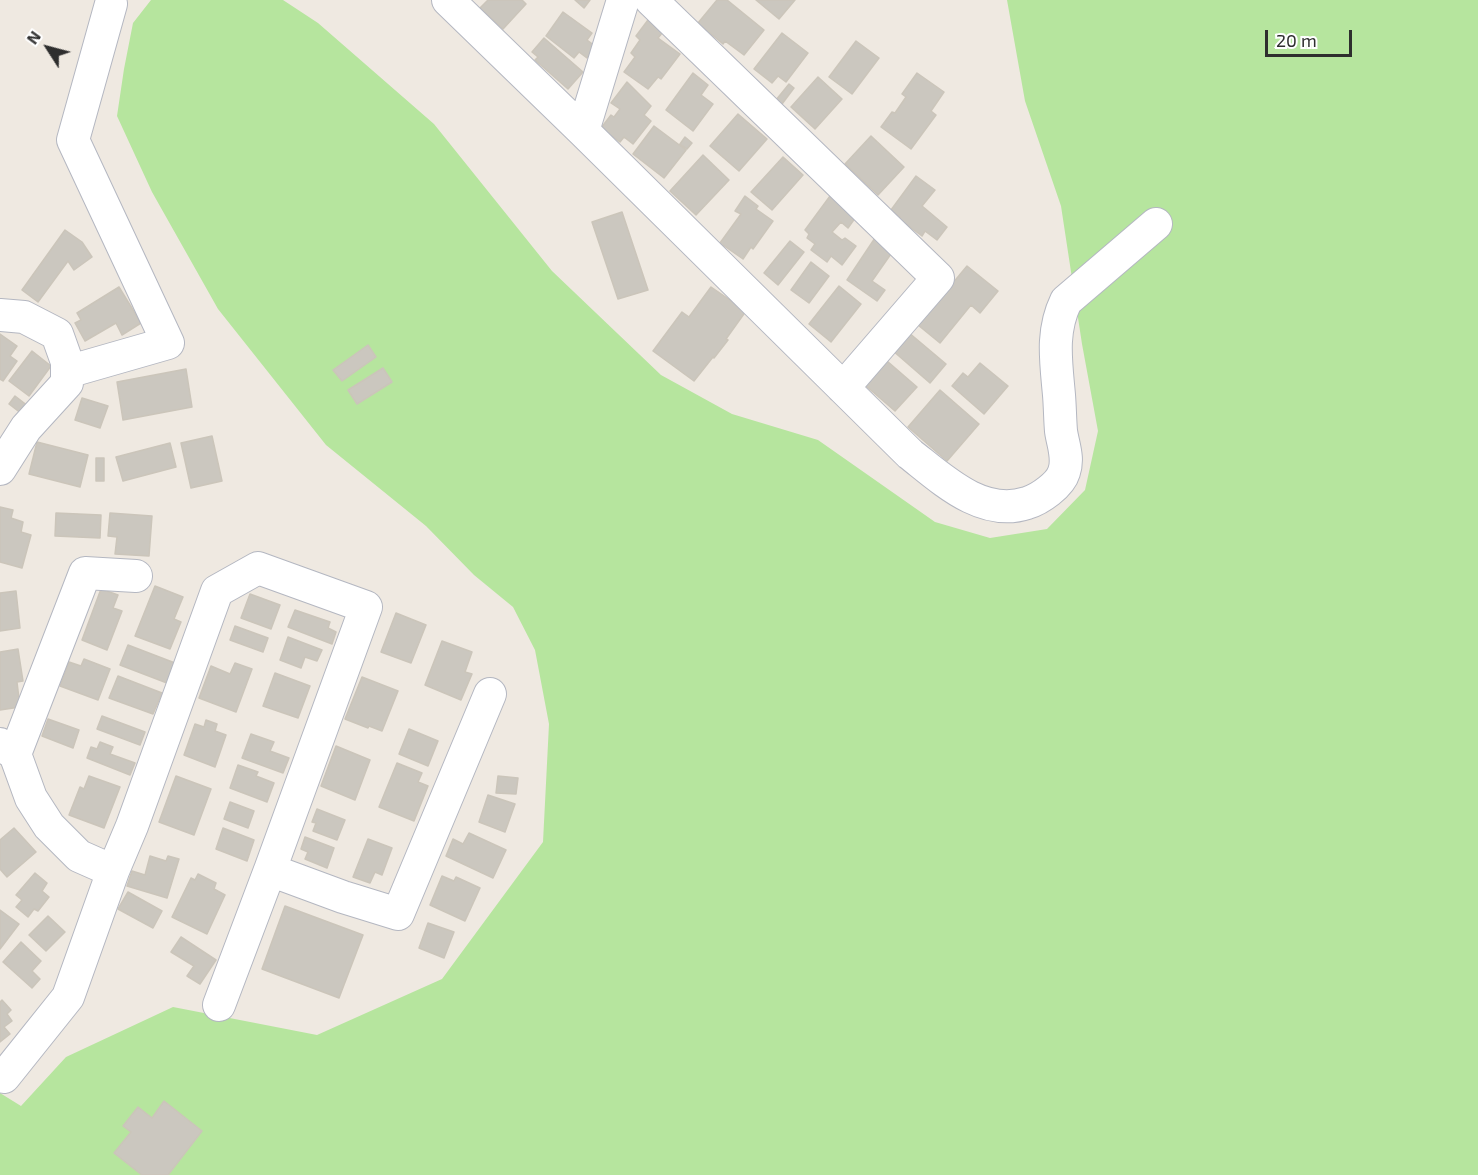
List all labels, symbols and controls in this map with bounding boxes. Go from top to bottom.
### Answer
north arrow [18,18,78,78]
scale bar [1268,18,1355,56]
text: N [22,27,44,47]
text: 20 m [1276,29,1317,51]

